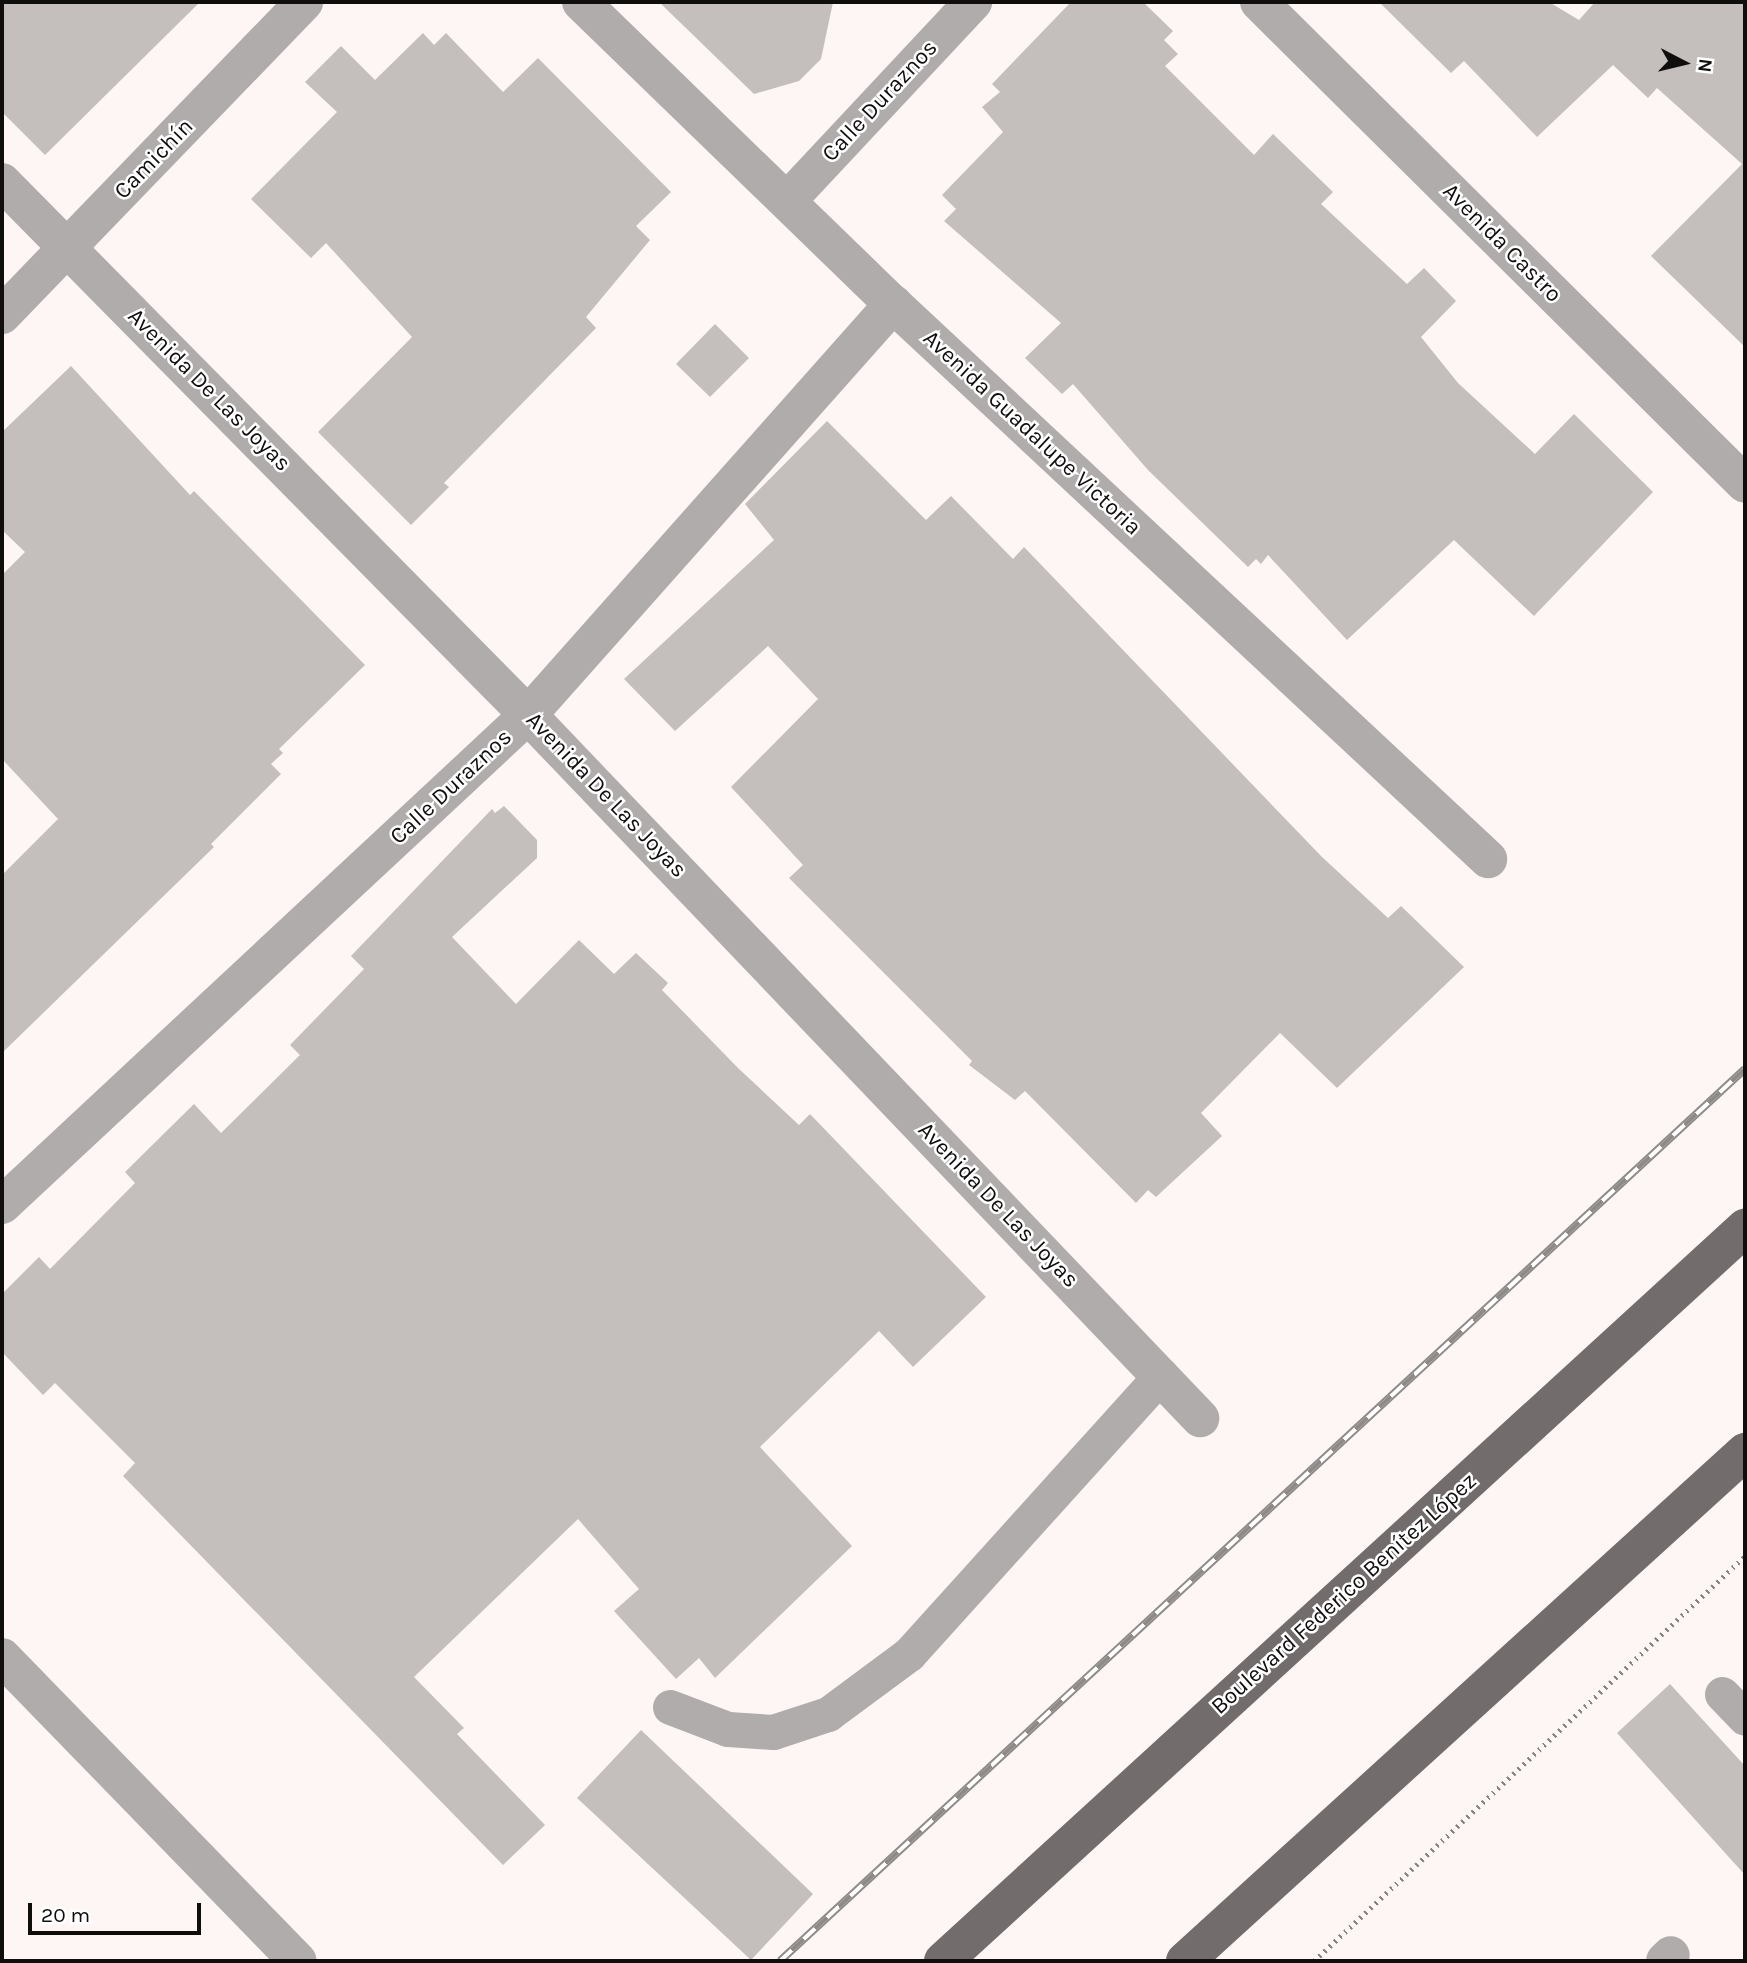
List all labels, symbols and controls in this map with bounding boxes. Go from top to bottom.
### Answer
north arrow [1649,28,1719,98]
street label: Calle Duraznos [817,34,943,168]
text: N [1693,57,1717,74]
street label: Camichín [109,113,199,205]
street label: Avenida Castro [1437,178,1567,308]
street label: Avenida De Las Joyas [122,303,296,477]
street label: Avenida Guadalupe Victoria [917,325,1147,541]
street label: Avenida De Las Joyas [520,707,692,883]
street label: Calle Duraznos [384,724,518,850]
street label: Avenida De Las Joyas [912,1117,1084,1293]
street label: Boulevard Federico Benítez López [1206,1467,1482,1721]
scale bar [32,1890,205,1934]
text: 20 m [41,1903,90,1927]

